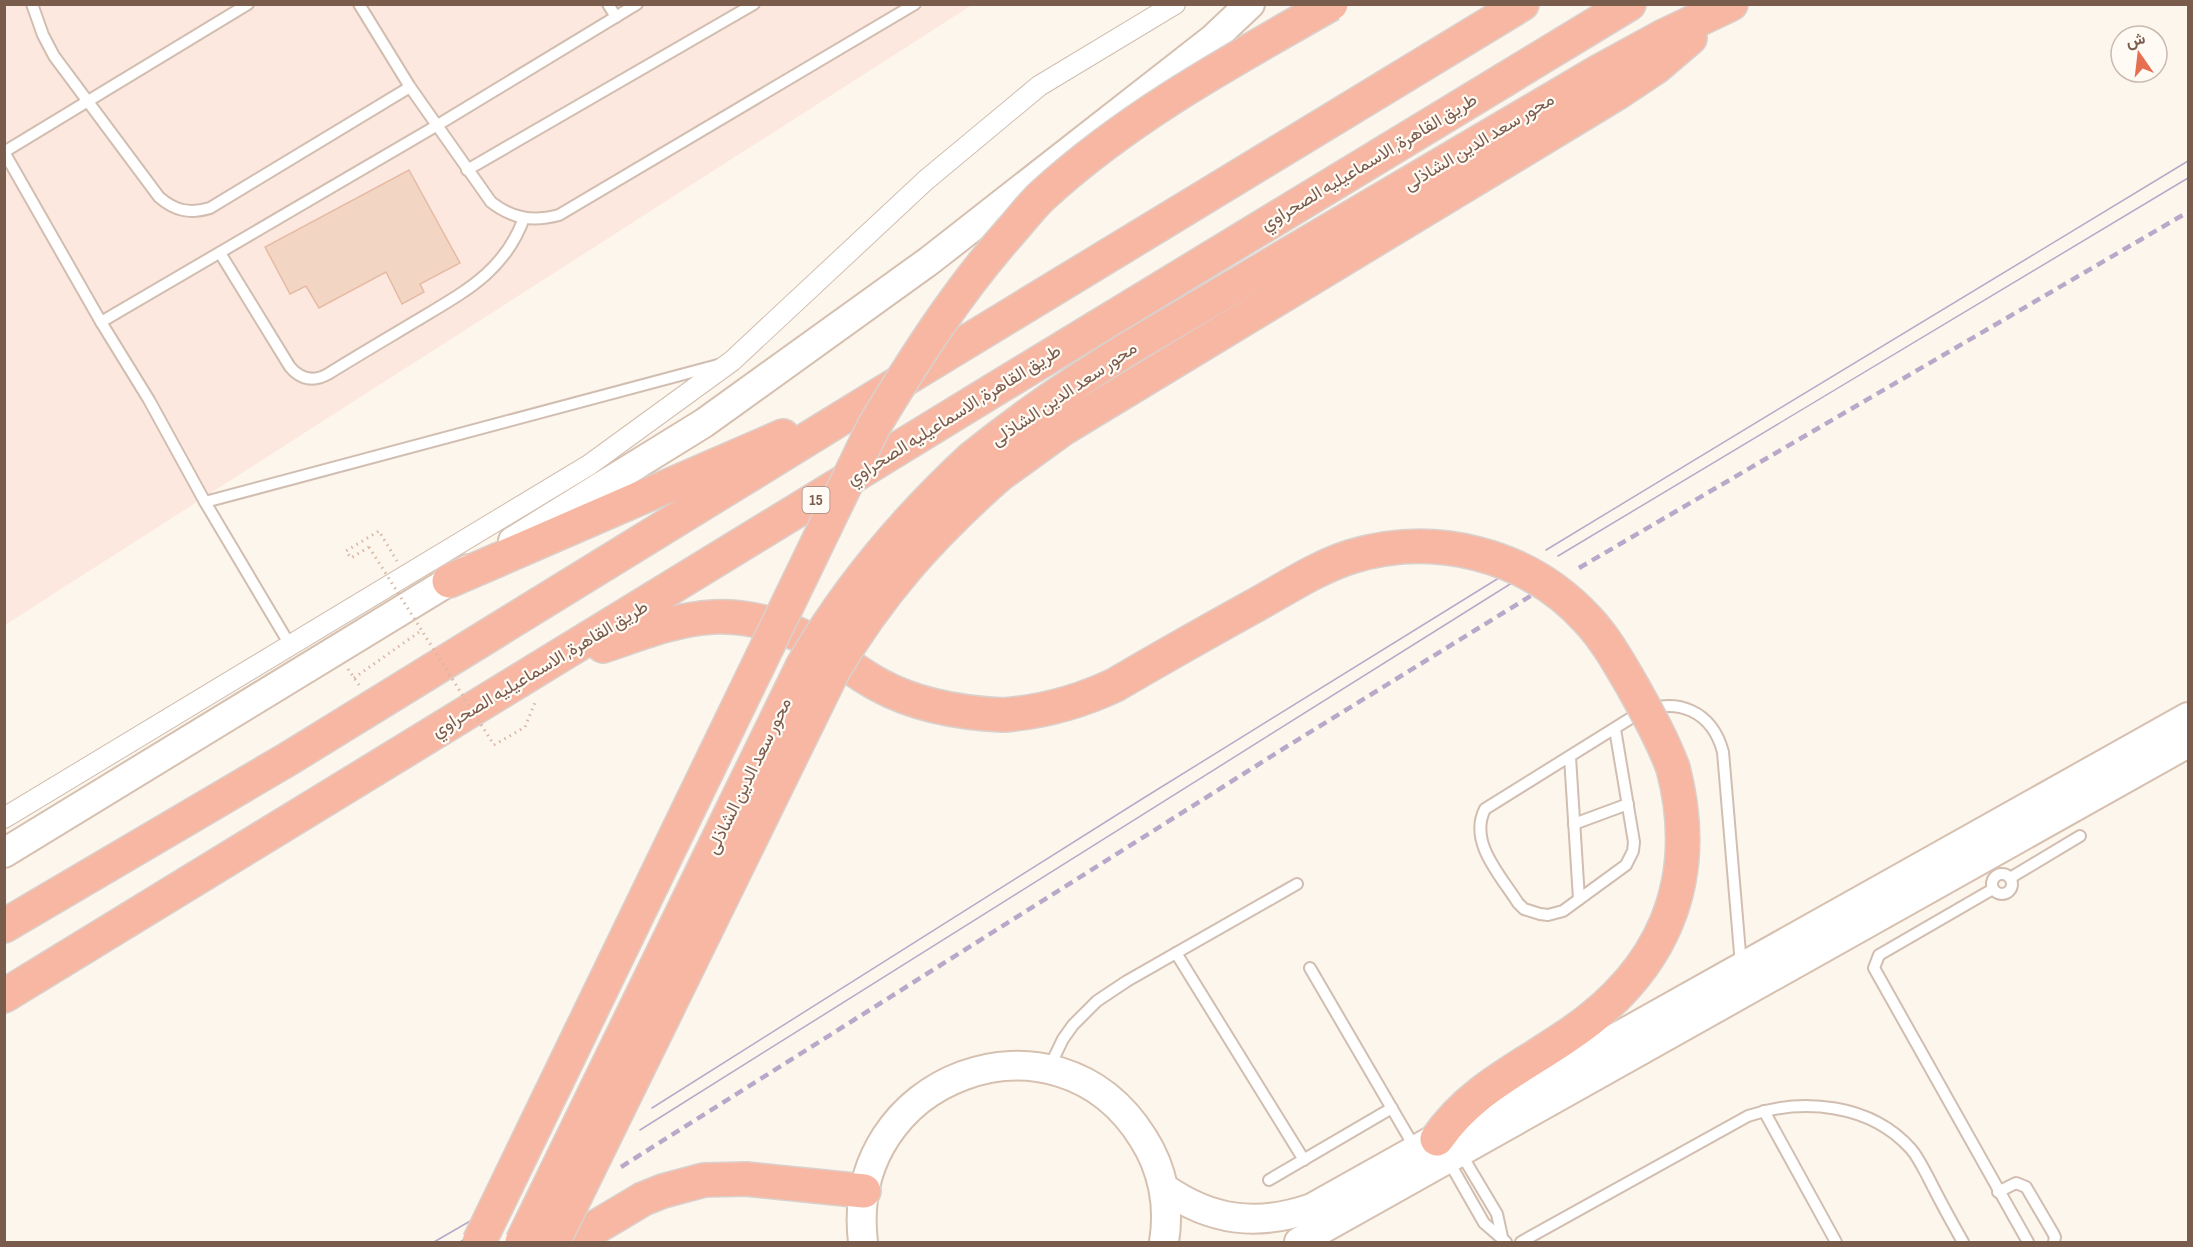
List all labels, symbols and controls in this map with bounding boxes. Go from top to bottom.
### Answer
north arrow [2109,24,2169,84]
text: ش [2124,29,2147,52]
street label: طريق القاهرة, الاسماعيليه الصحراوي [1257,89,1483,238]
street label: محور سعد الدين الشاذلى [1400,89,1558,195]
street label: محور سعد الدين الشاذلى [987,337,1141,451]
street label: طريق القاهرة, الاسماعيليه الصحراوي [843,340,1067,493]
road number: 15 [802,487,830,513]
street label: طريق القاهرة, الاسماعيليه الصحراوي [428,596,654,745]
street label: محور سعد الدين الشاذلى [702,694,796,858]

